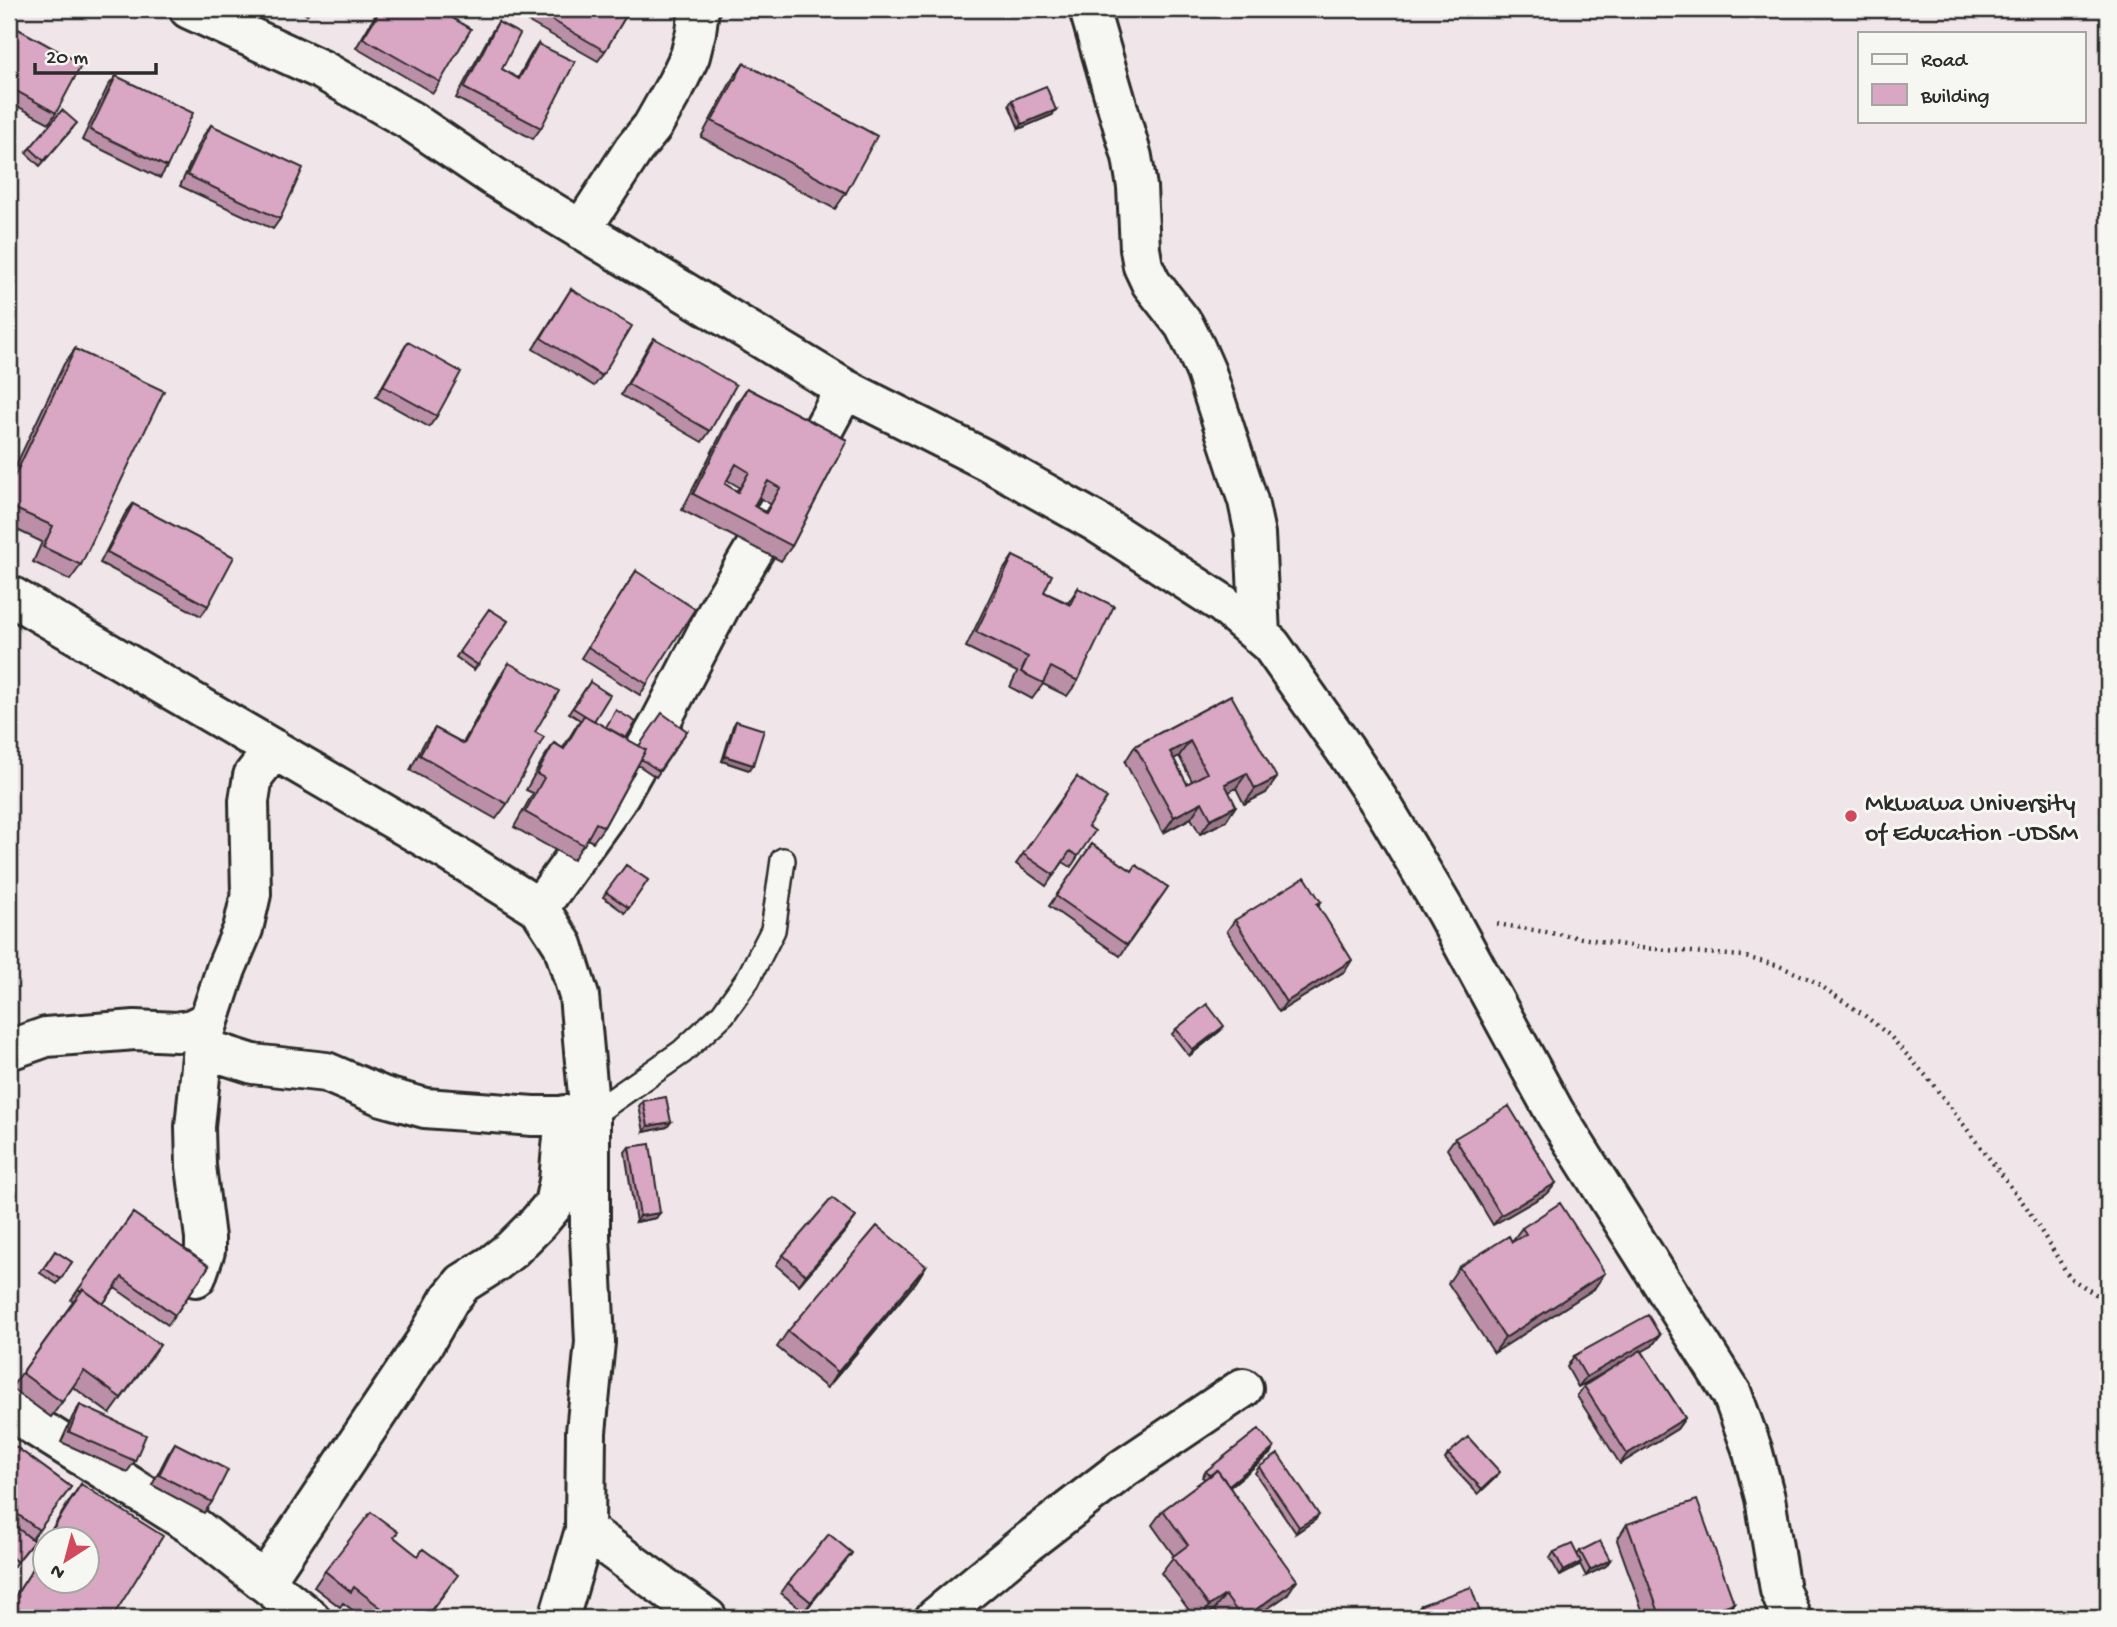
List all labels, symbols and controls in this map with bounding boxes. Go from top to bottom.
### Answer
scale bar [35,32,156,76]
legend [1858,32,2086,122]
text: 20 m [46,47,88,72]
text: Road [1921,50,1969,75]
text: Building [1920,86,1990,111]
place label: Mkwawa University of Education -UDSM [1865,790,2079,851]
marker: Mkwawa University of Education -UDSM [1843,808,1859,824]
north arrow [32,1526,102,1596]
text: N [46,1558,70,1584]

